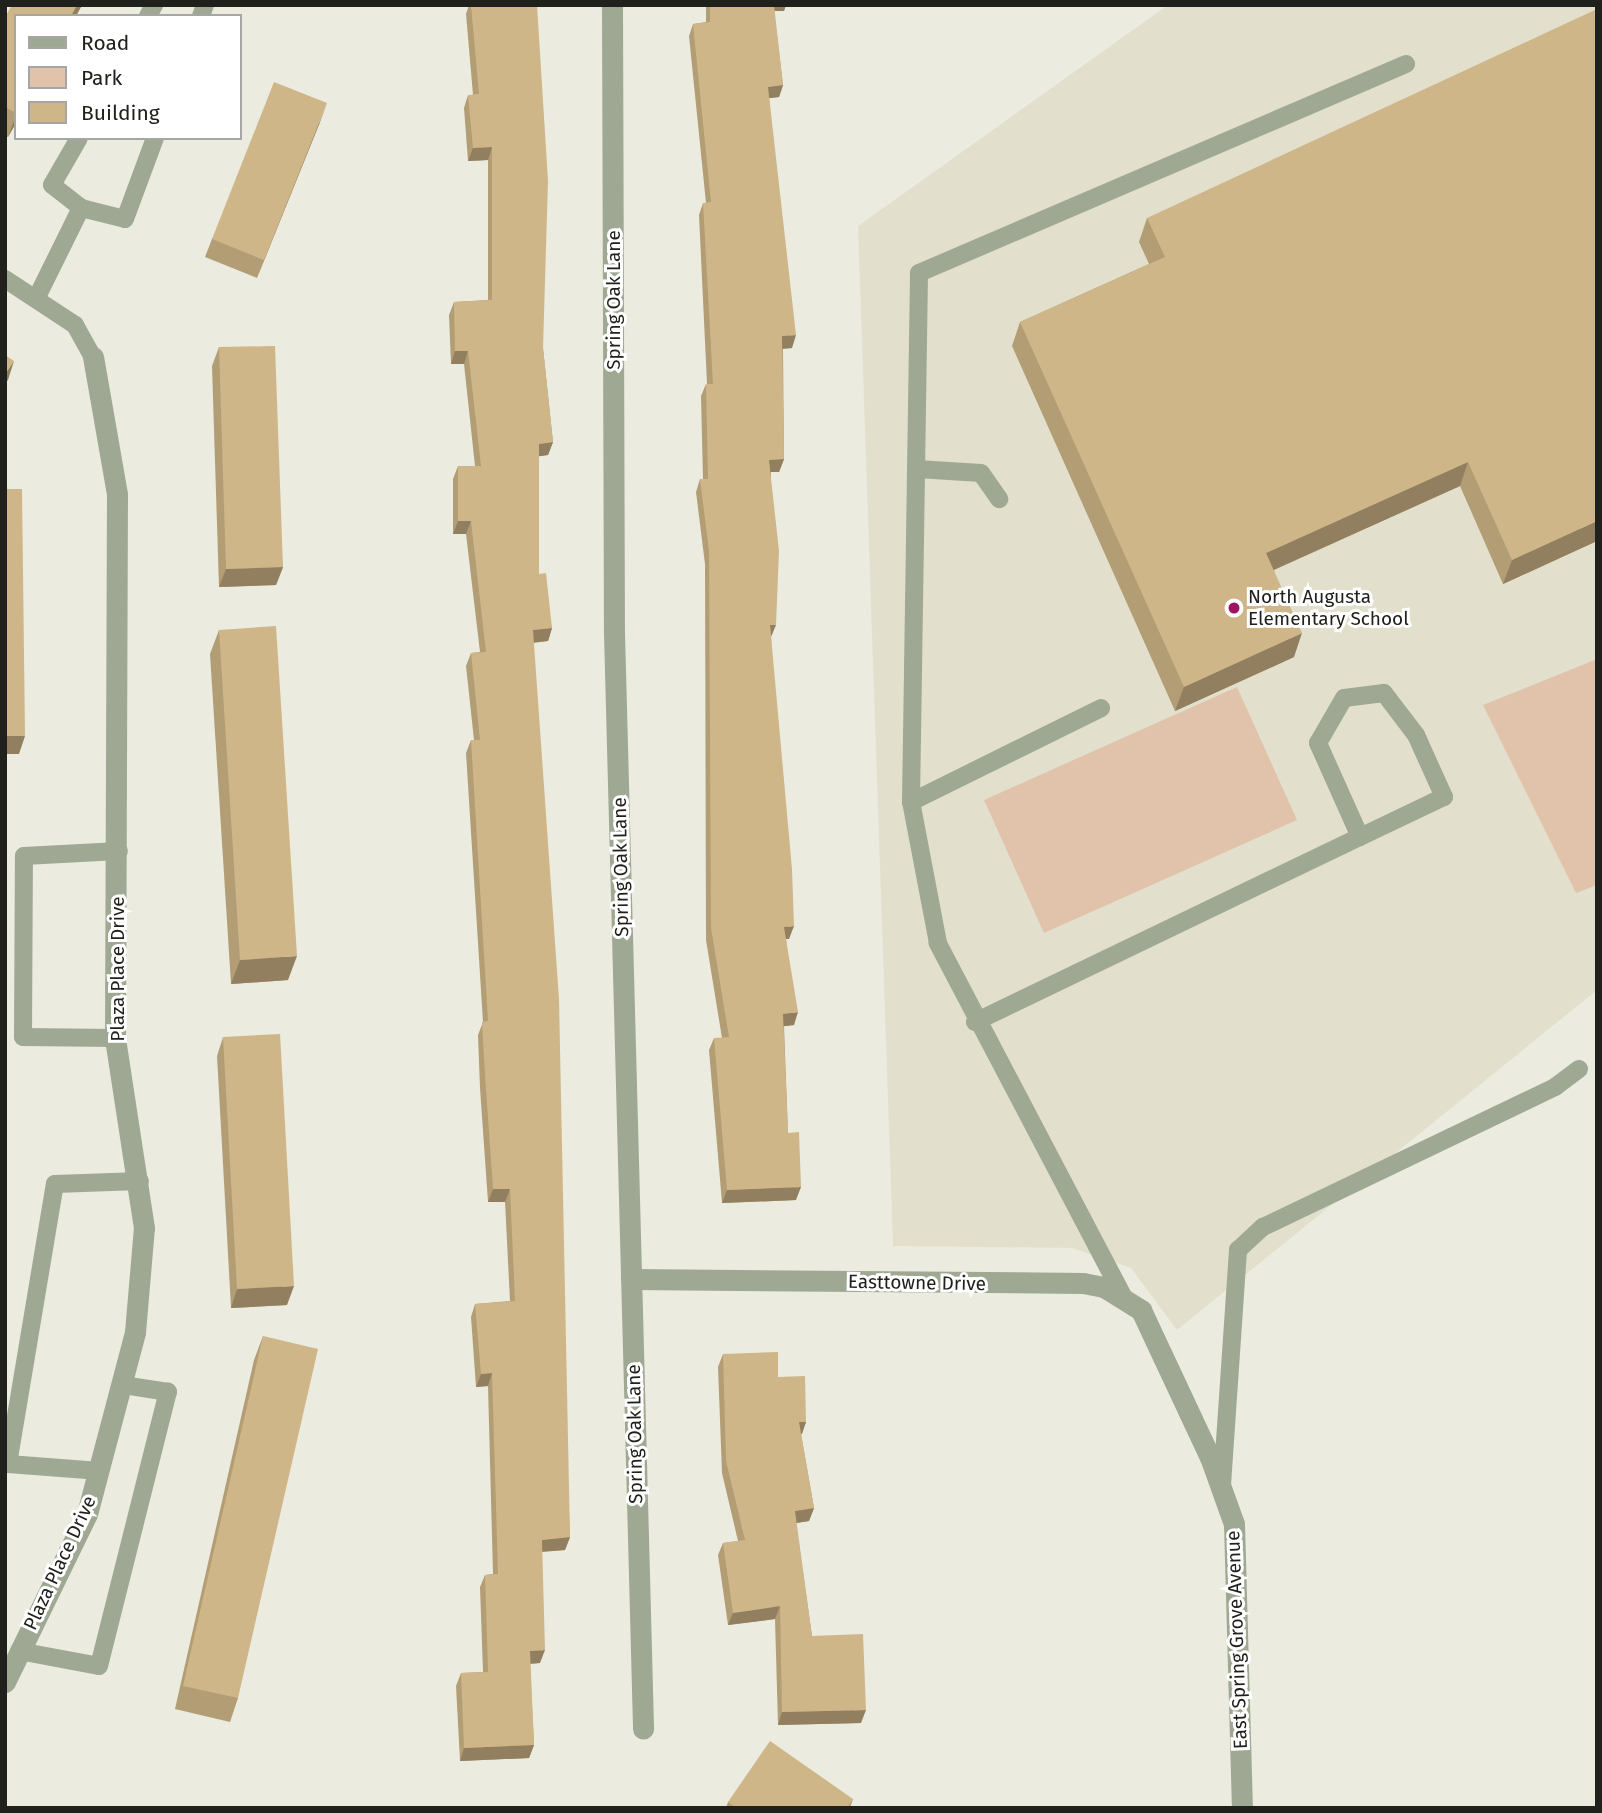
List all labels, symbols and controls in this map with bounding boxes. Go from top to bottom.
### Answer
legend [14,14,242,140]
text: Road [81,30,129,56]
text: Park [81,65,122,91]
text: Building [81,100,160,126]
street label: Spring Oak Lane [603,230,625,370]
place label: North Augusta Elementary School [1248,586,1409,630]
marker: North Augusta Elementary School [1226,600,1242,616]
street label: Spring Oak Lane [608,797,634,937]
street label: Plaza Place Drive [107,896,129,1042]
street label: Easttowne Drive [848,1270,986,1296]
street label: Spring Oak Lane [622,1364,648,1504]
street label: Plaza Place Drive [19,1492,101,1634]
street label: East Spring Grove Avenue [1222,1530,1252,1750]

